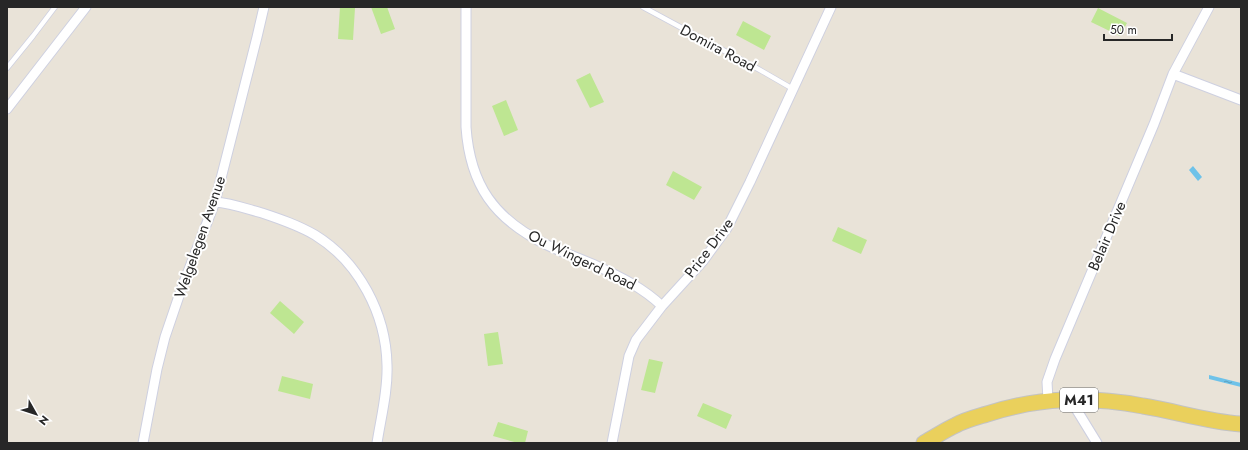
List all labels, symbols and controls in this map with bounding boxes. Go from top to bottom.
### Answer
scale bar [1104,16,1172,42]
street label: Domira Road [676,19,760,77]
text: 50 m [1110,21,1137,39]
street label: Welgelegen Avenue [169,173,231,301]
street label: Belair Drive [1082,198,1132,274]
street label: Price Drive [679,213,739,282]
street label: Ou Wingerd Road [524,224,640,296]
road number: M41 [1060,388,1098,412]
north arrow [16,394,56,434]
text: N [35,412,53,429]

